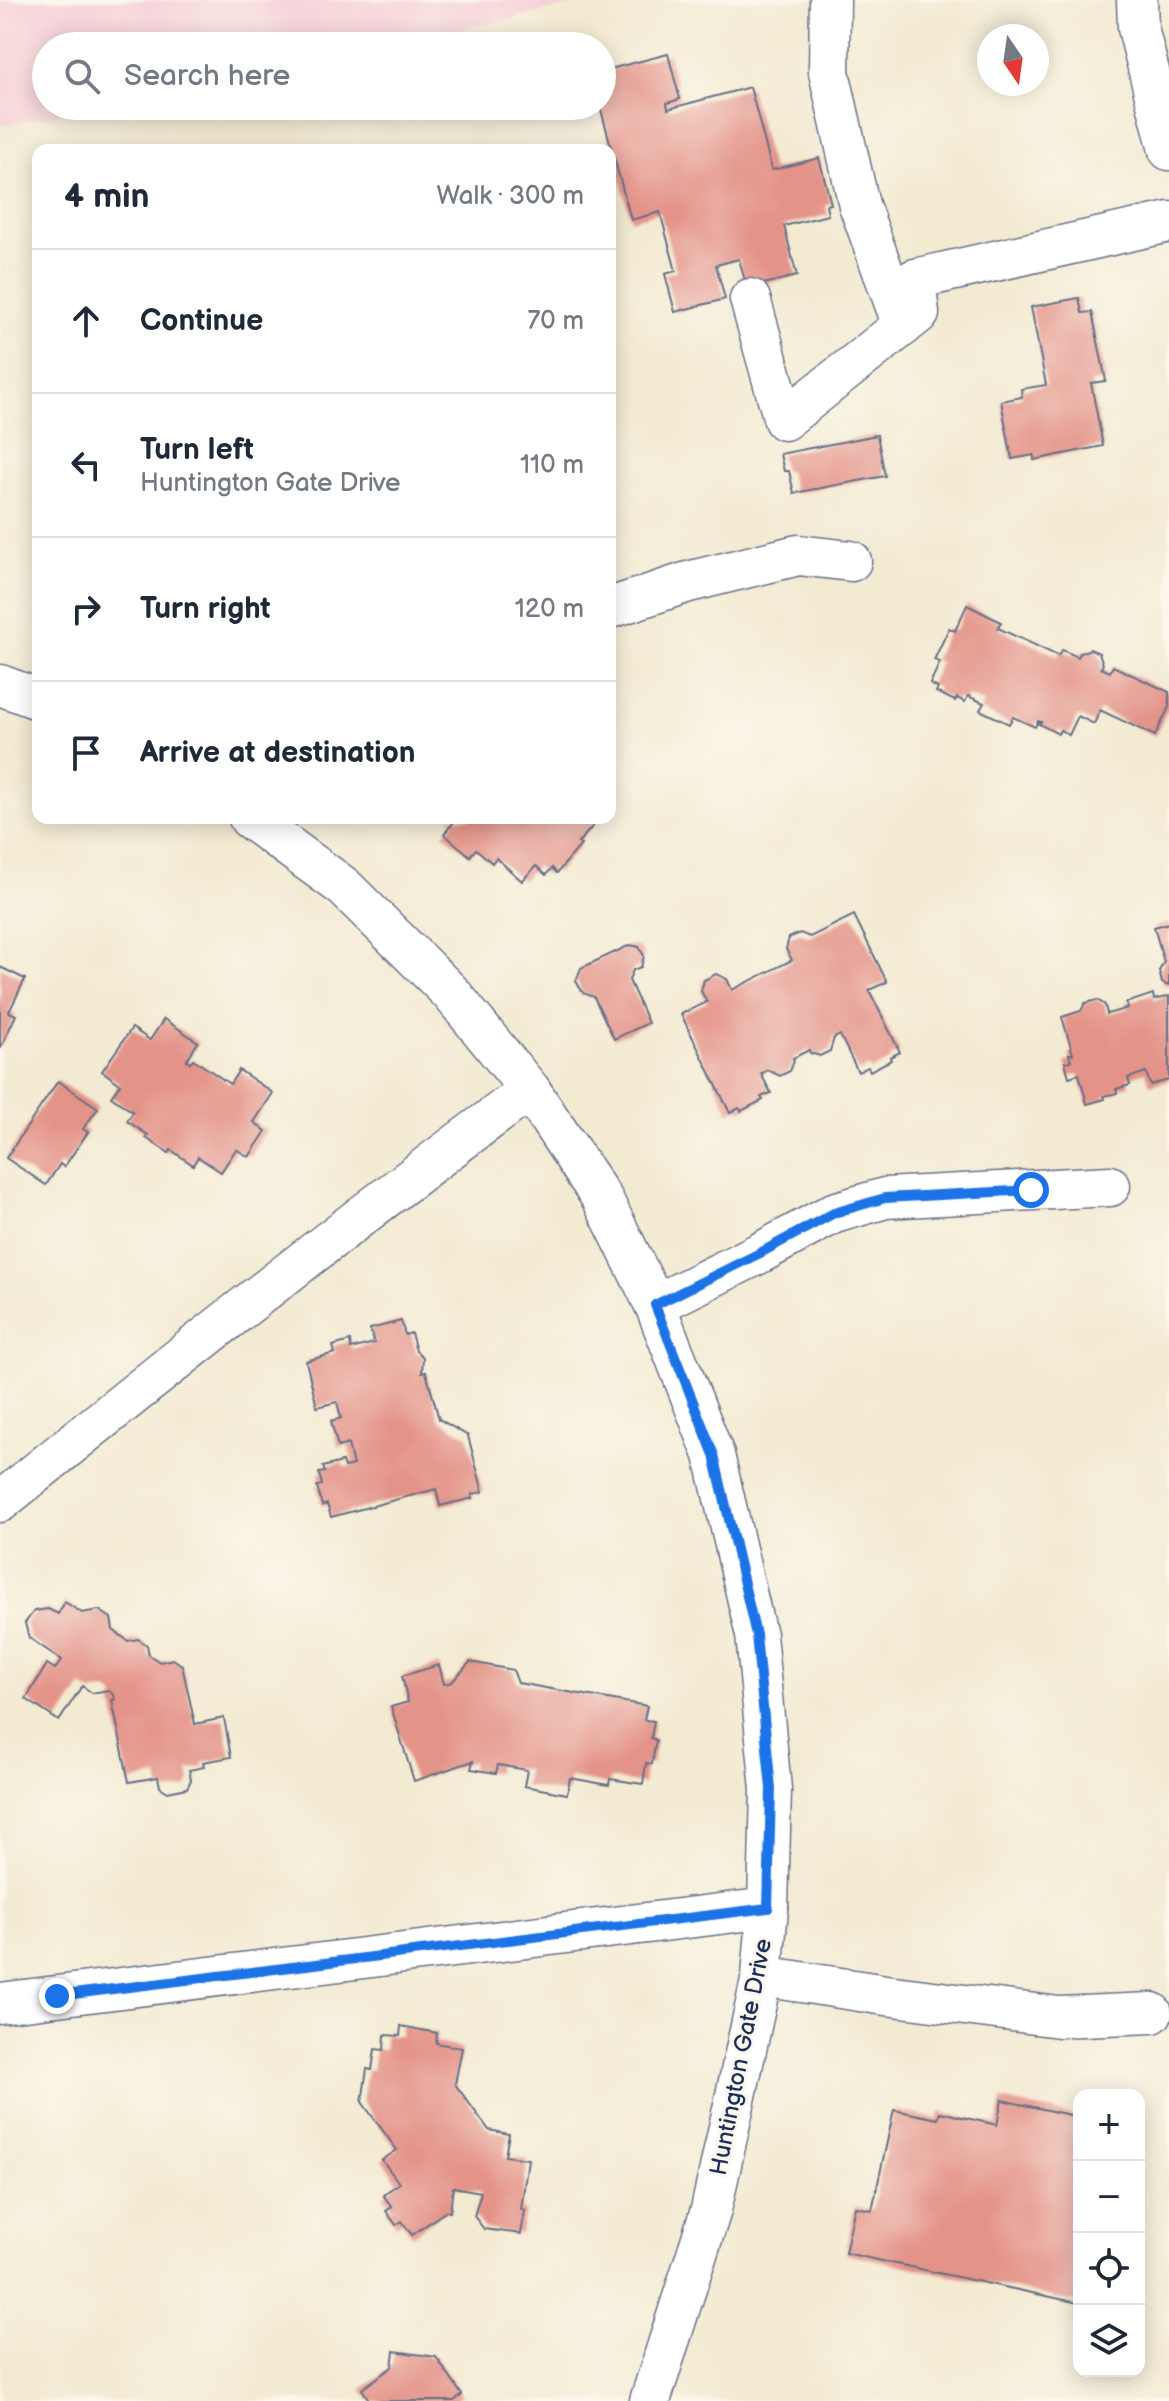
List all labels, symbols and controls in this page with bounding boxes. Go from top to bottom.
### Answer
north arrow [977,24,1049,96]
search box [32,32,616,120]
icon: search [60,54,104,98]
text: Search here [124,58,290,94]
text: 4 min [64,176,150,217]
text: Walk · 300 m [436,181,584,212]
icon: ahead [64,299,108,343]
text: Continue [140,303,263,339]
text: 70 m [527,306,584,337]
text: Turn left [140,432,254,468]
icon: left [64,443,108,487]
text: 110 m [520,450,584,481]
text: Huntington Gate Drive [140,468,401,499]
icon: right [64,587,108,631]
text: Turn right [140,591,271,627]
text: 120 m [515,594,584,625]
icon: arrive [64,731,108,775]
text: Arrive at destination [140,735,416,771]
route start [1013,1172,1049,1208]
street label: Huntington Gate Drive [704,1936,778,2178]
route end [39,1978,75,2014]
map controls [1073,2089,1145,2377]
button: + [1073,2089,1145,2161]
button: − [1073,2161,1145,2233]
button: locate [1073,2233,1145,2305]
button: layers [1073,2305,1145,2377]

